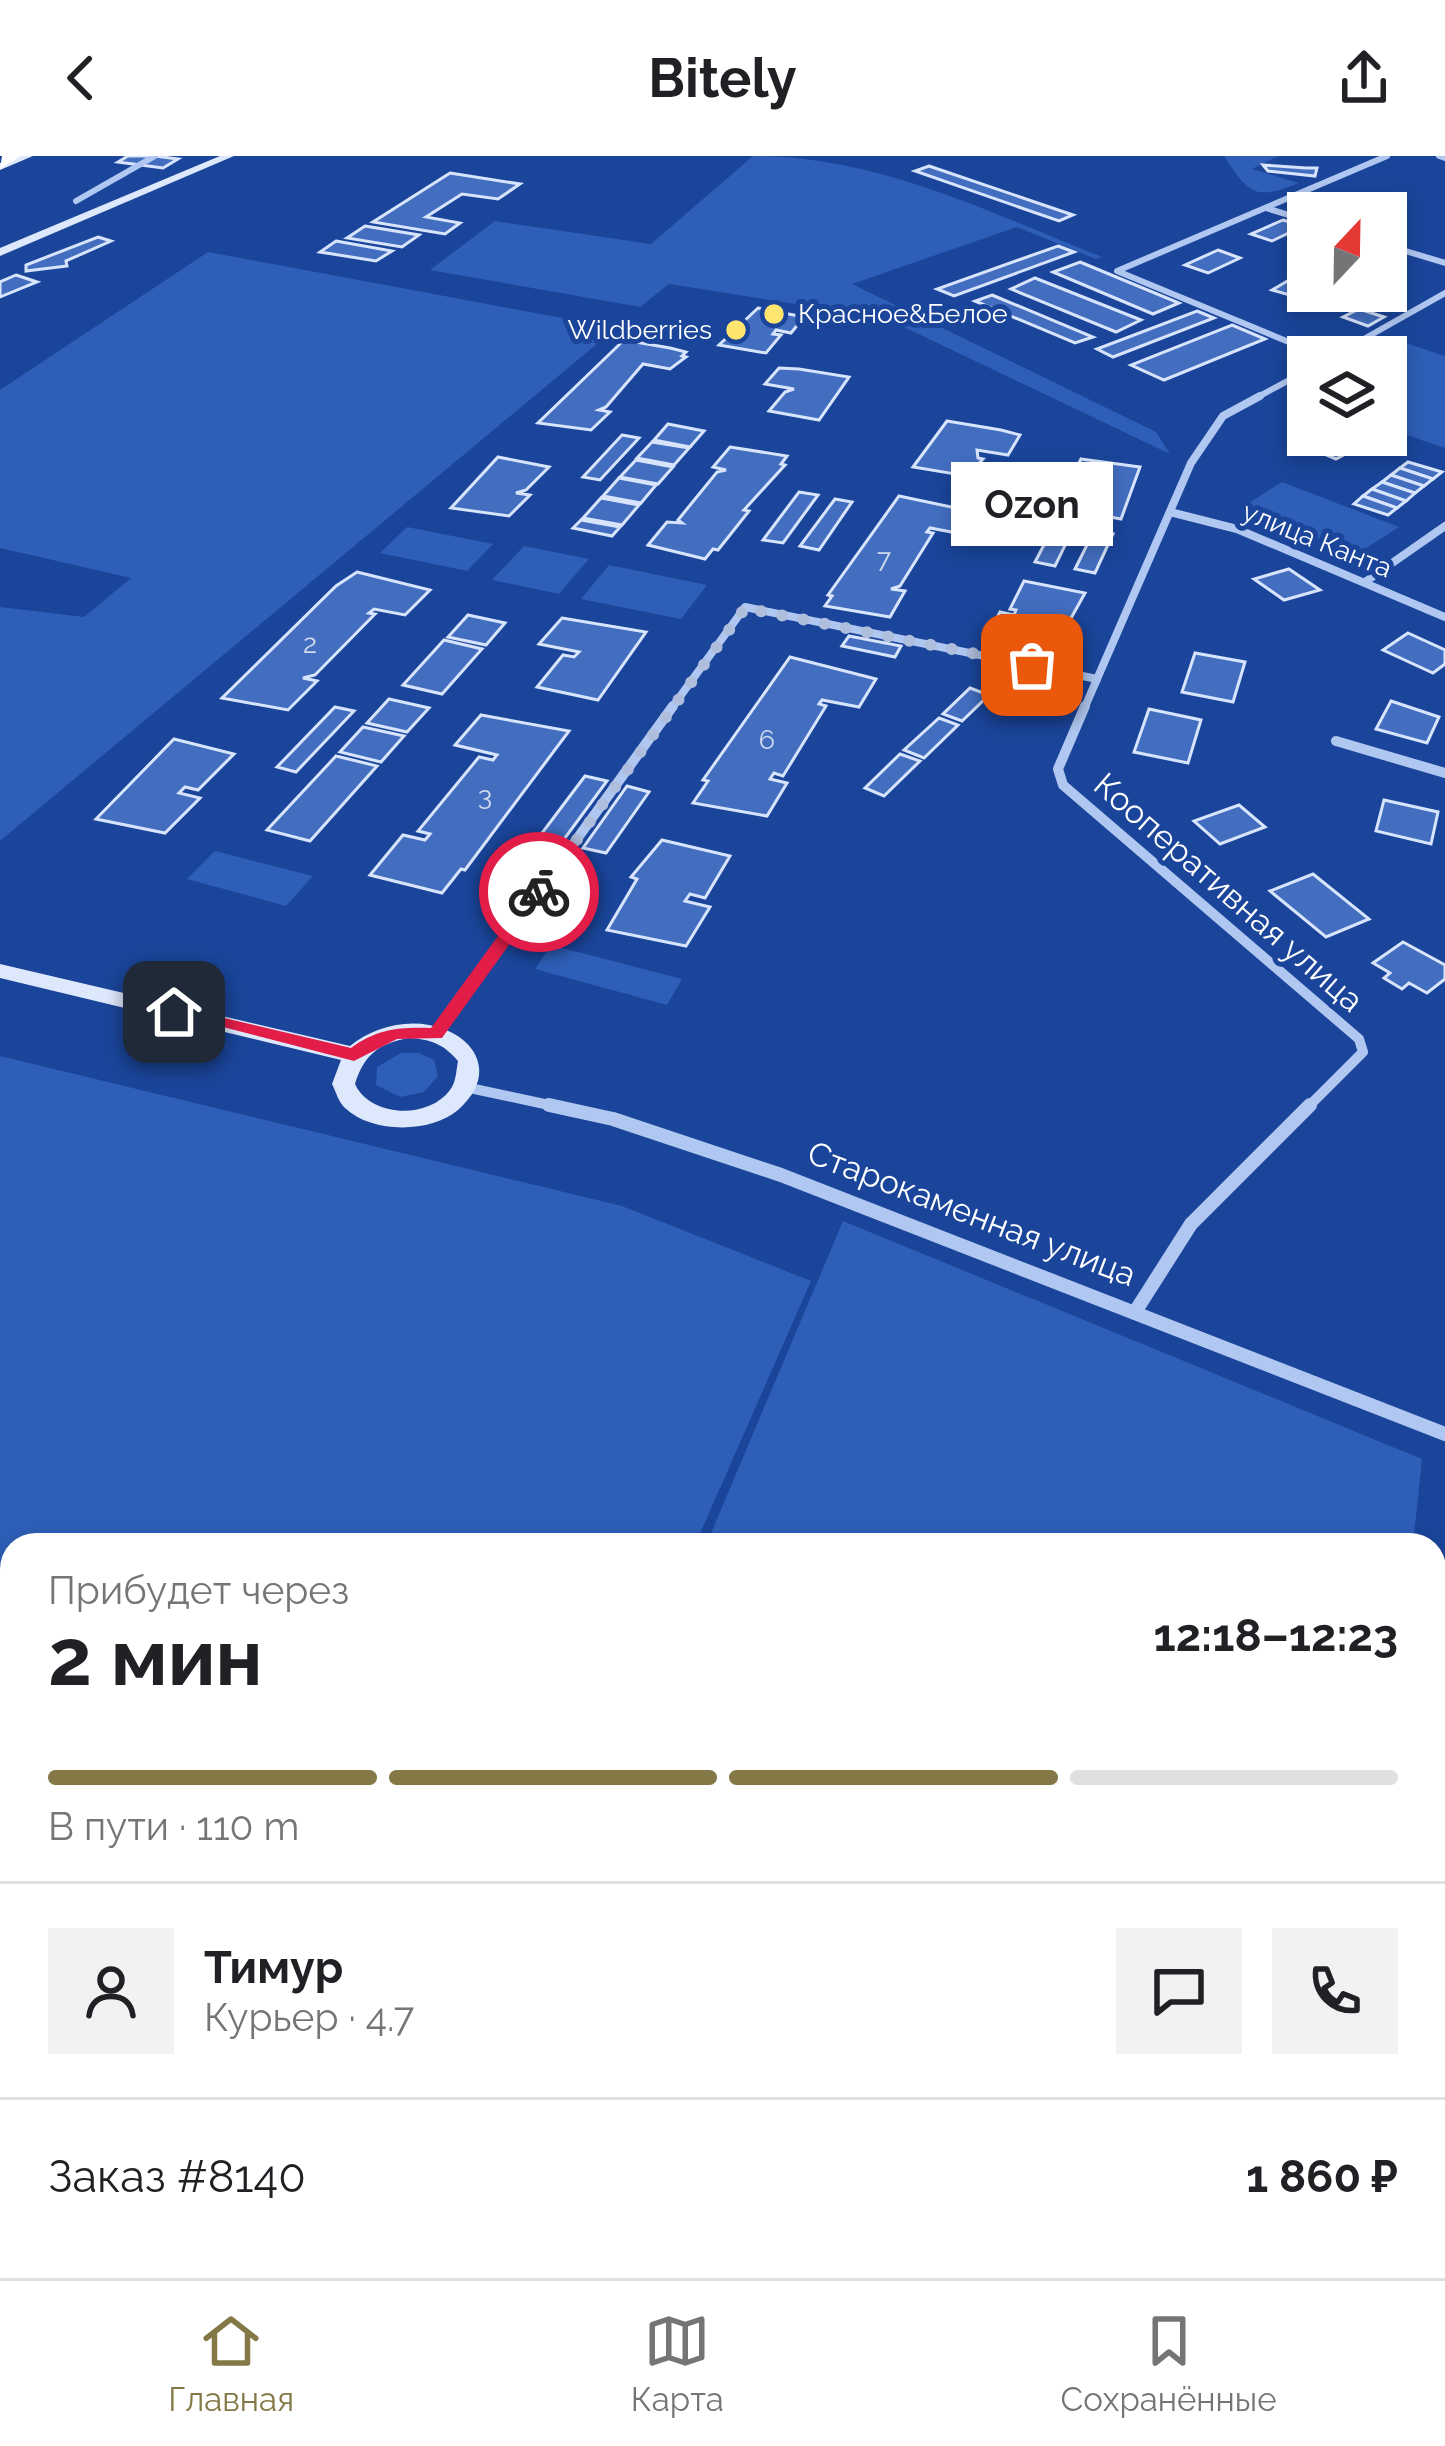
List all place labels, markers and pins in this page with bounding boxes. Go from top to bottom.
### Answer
place label: Красное&Белое [798,298,1008,329]
marker: Красное&Белое [761,301,787,327]
place label: Wildberries [567,314,712,345]
marker: Wildberries [723,317,749,343]
callout: Ozon [951,461,1113,545]
pin [981,614,1083,716]
pin [123,961,225,1063]

